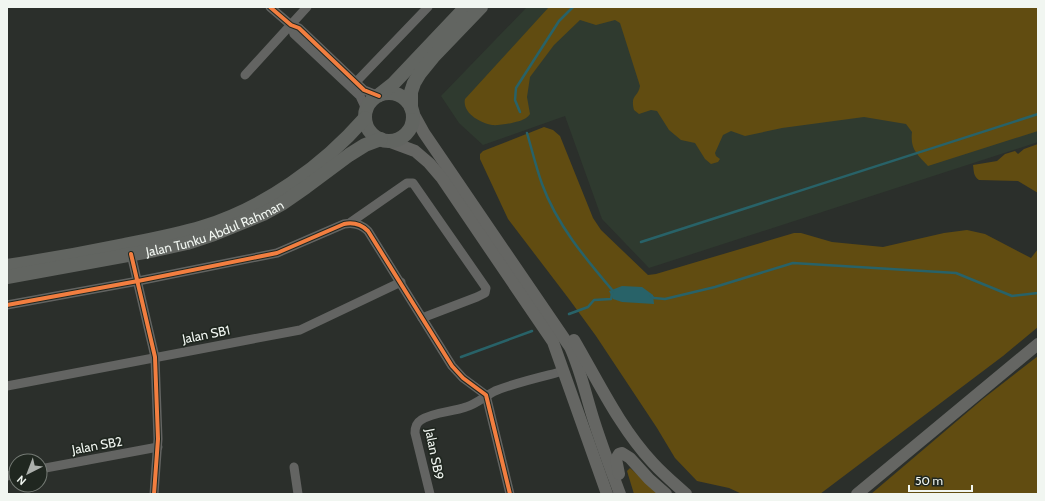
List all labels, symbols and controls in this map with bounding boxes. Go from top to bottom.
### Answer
street label: Jalan Tunku Abdul Rahman [143,196,286,260]
street label: Jalan SB1 [180,322,231,347]
street label: Jalan SB9 [422,426,448,481]
street label: Jalan SB2 [70,433,124,457]
north arrow [8,453,48,493]
scale bar [909,467,972,493]
text: N [14,473,29,488]
text: 50 m [915,473,943,488]

